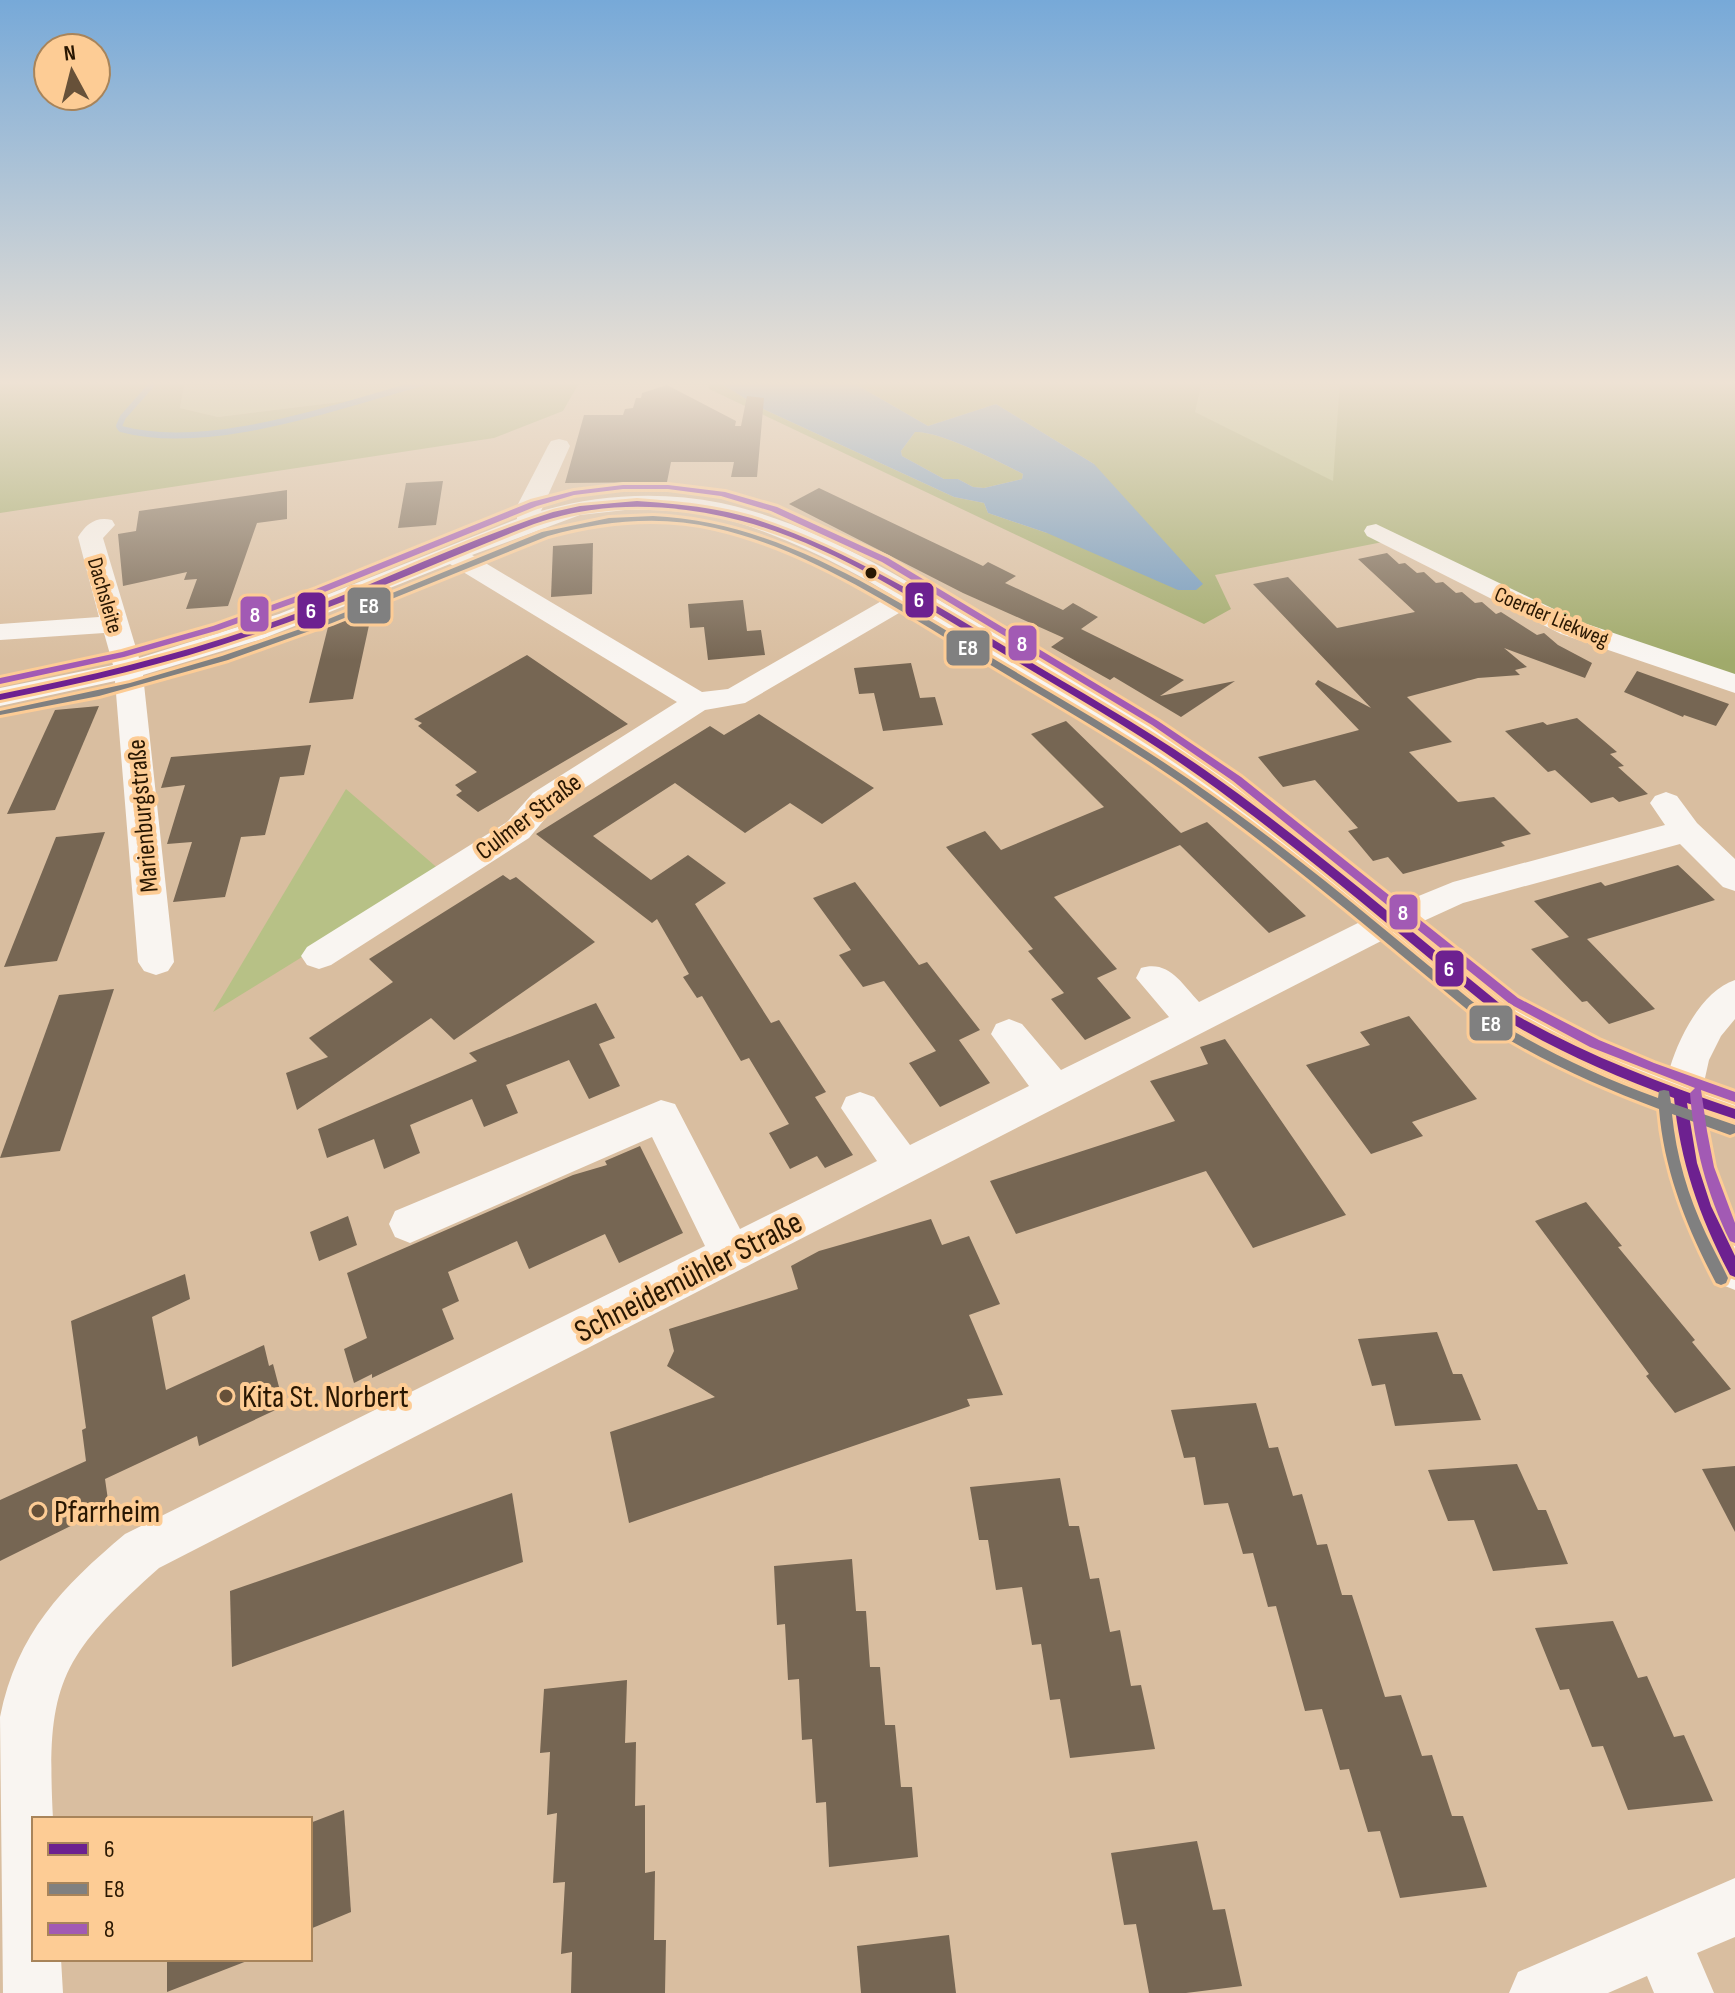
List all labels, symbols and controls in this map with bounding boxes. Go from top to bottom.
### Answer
north arrow [32,32,112,112]
text: N [62,40,77,68]
street label: Dachsleite [81,554,128,636]
unlabelled marker [863,565,879,581]
line badge: 6 [904,581,935,619]
street label: Coerder Liekweg [1490,581,1613,654]
line badge: E8 [346,586,392,625]
text: 6 [914,587,924,614]
line badge: 6 [296,591,327,630]
text: E8 [359,593,379,620]
line badge: 8 [239,595,270,633]
text: 6 [306,598,316,625]
text: 8 [250,602,260,629]
line badge: 8 [1007,624,1038,662]
line badge: E8 [945,629,991,667]
text: 8 [1017,631,1027,658]
text: E8 [958,635,978,662]
street label: Marienburgstraße [121,738,166,894]
street label: Culmer Straße [470,767,588,867]
line badge: 8 [1388,893,1419,931]
text: 8 [1398,900,1408,927]
line badge: 6 [1434,949,1465,988]
text: 6 [1444,956,1454,983]
line badge: E8 [1468,1004,1514,1042]
text: E8 [1481,1011,1501,1038]
street label: Schneidemühler Straße [568,1203,809,1352]
place label: Kita St. Norbert [242,1378,409,1417]
marker: Kita St. Norbert [217,1387,235,1405]
place label: Pfarrheim [54,1493,160,1532]
marker: Pfarrheim [29,1502,47,1520]
legend [32,1817,312,1961]
text: 6 [104,1835,115,1864]
text: E8 [104,1875,124,1904]
text: 8 [104,1915,115,1944]

